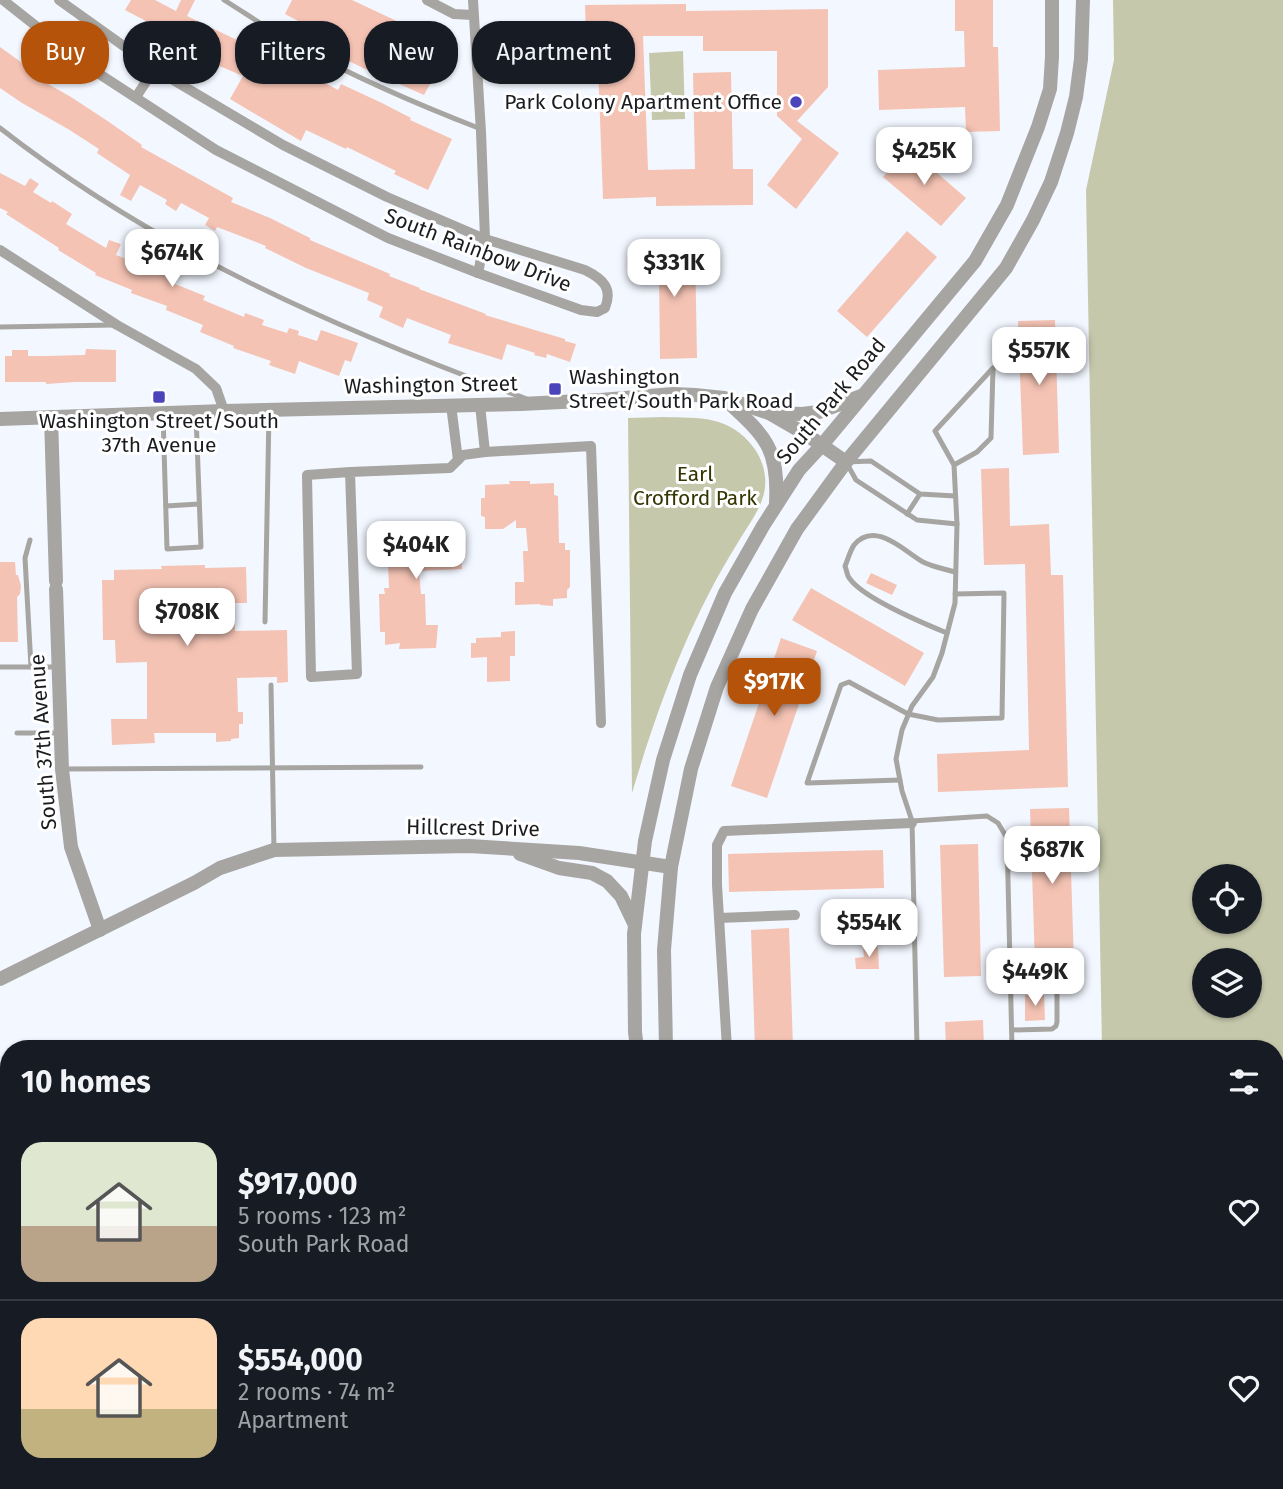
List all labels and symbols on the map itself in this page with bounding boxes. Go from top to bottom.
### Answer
place label: Park Colony Apartment Office [504,89,782,115]
marker: Park Colony Apartment Office [788,94,804,110]
pin: $425K [875,128,973,187]
street label: South Rainbow Drive [381,202,575,298]
pin: $674K [123,230,221,289]
pin: $331K [625,240,723,299]
pin: $557K [990,328,1088,387]
street label: South Park Road [771,333,891,469]
place label: Washington Street/South Park Road [569,364,794,414]
street label: Washington Street [344,370,518,400]
marker: Washington Street/South Park Road [547,381,563,397]
marker: Washington Street/South 37th Avenue [151,389,167,405]
place label: Washington Street/South 37th Avenue [39,408,279,458]
park label: Earl Crofford Park [633,461,757,511]
pin: $404K [367,522,465,581]
pin: $708K [138,588,236,648]
street label: South 37th Avenue [24,653,62,831]
pin: $917K [725,658,823,718]
street label: Hillcrest Drive [406,814,540,842]
pin: $687K [1003,826,1101,886]
pin: $554K [820,900,918,959]
pin: $449K [986,948,1084,1008]

